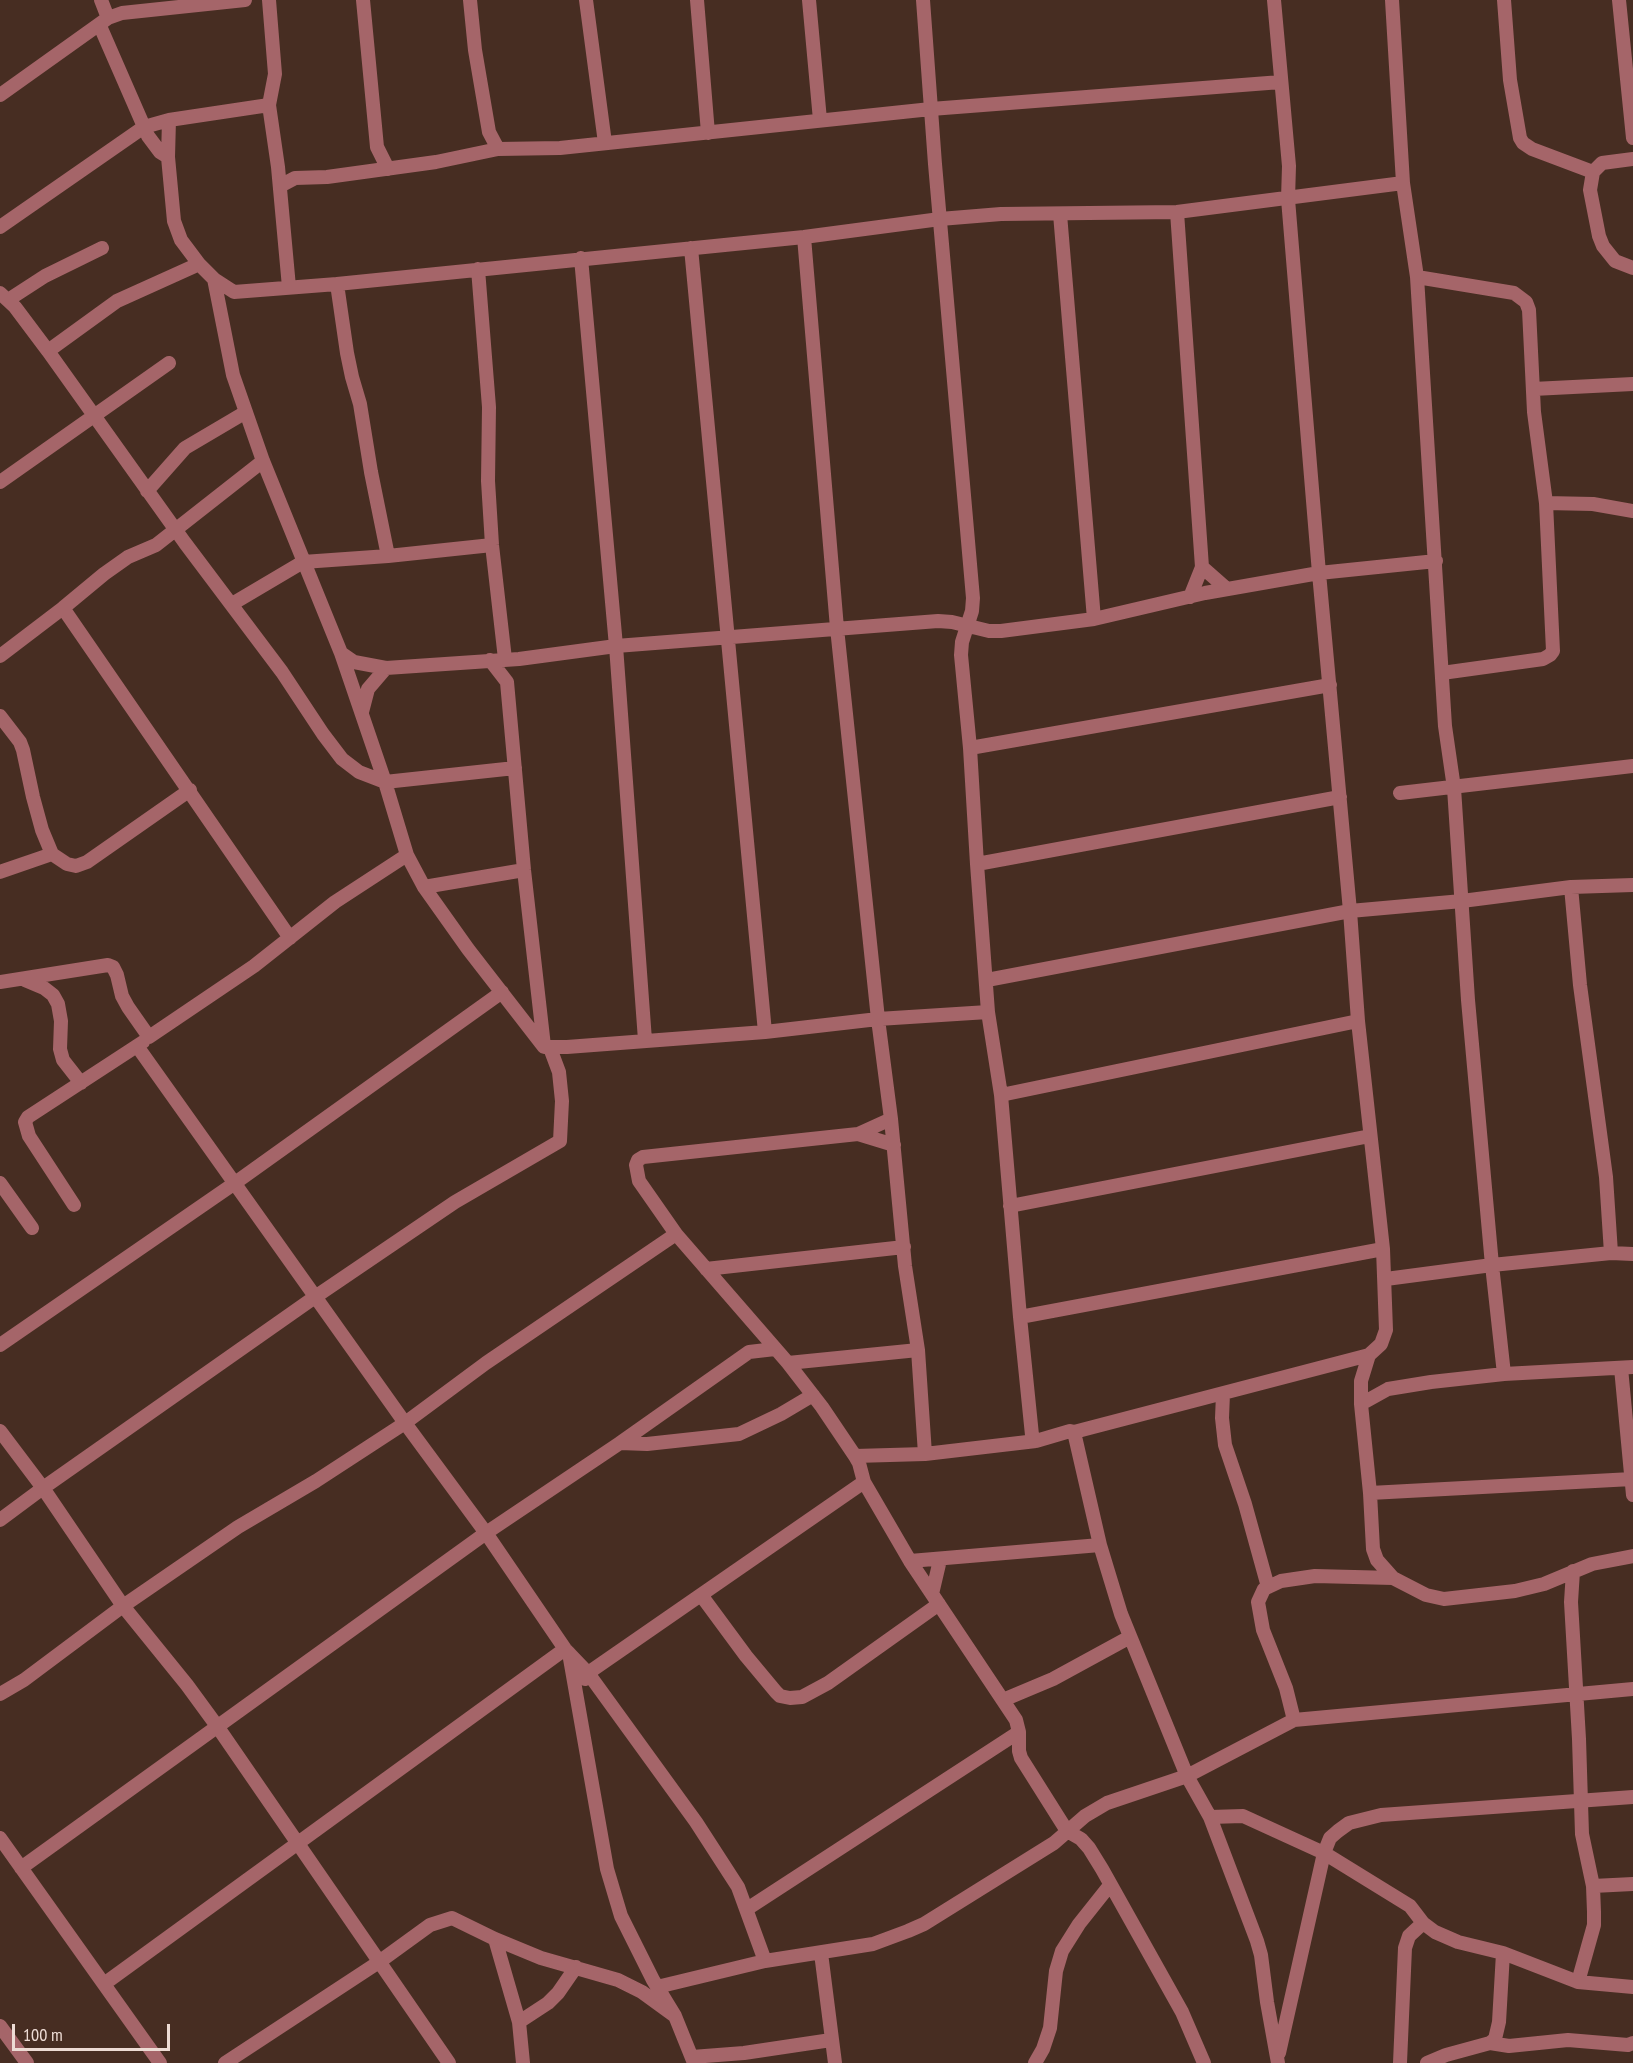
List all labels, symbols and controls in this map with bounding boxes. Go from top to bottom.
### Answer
scale bar [15,2012,172,2050]
text: 100 m [23,2023,63,2046]

